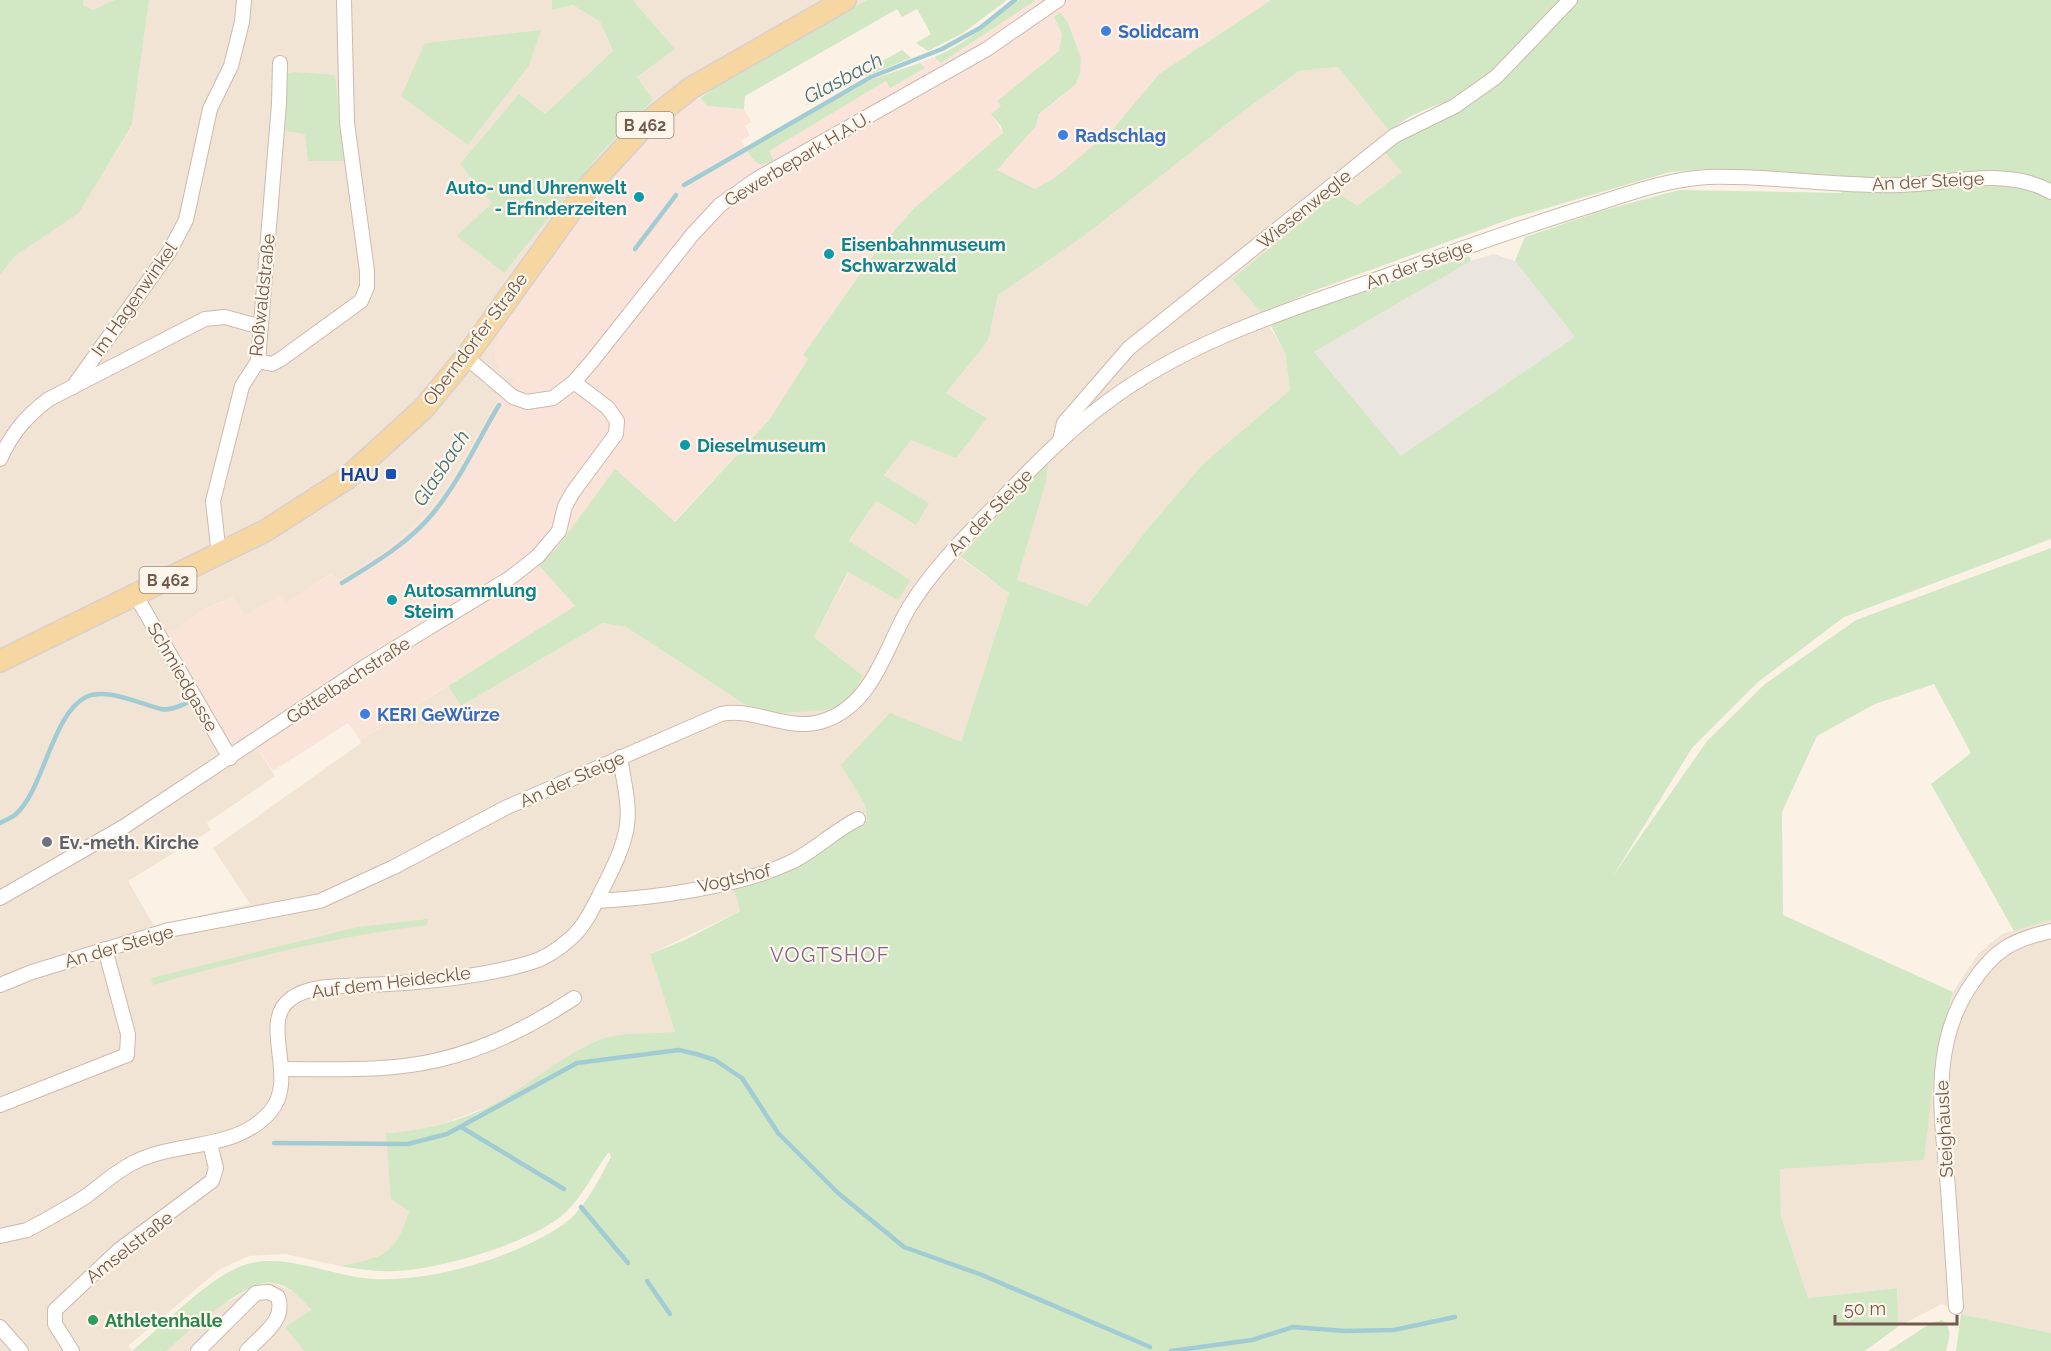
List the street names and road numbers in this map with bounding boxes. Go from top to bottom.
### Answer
street label: Gewerbepark H.A.U. [720,107,874,211]
road number: B 462 [616,112,674,138]
street label: Wiesenwegle [1253,165,1355,253]
street label: An der Steige [1871,168,1985,194]
street label: Roßwaldstraße [245,232,279,357]
street label: An der Steige [1363,235,1476,293]
street label: Im Hagenwinkel [87,238,181,360]
street label: Oberndorfer Straße [418,268,532,409]
street label: An der Steige [943,464,1037,560]
road number: B 462 [140,567,196,593]
street label: Schmiedgasse [143,619,223,736]
street label: Göttelbachstraße [282,632,414,728]
street label: An der Steige [516,746,628,811]
street label: Vogtshof [695,859,774,897]
street label: An der Steige [62,920,176,972]
street label: Auf dem Heideckle [310,962,472,1002]
street label: Steighäusle [1931,1079,1957,1178]
street label: Amselstraße [81,1206,177,1287]

